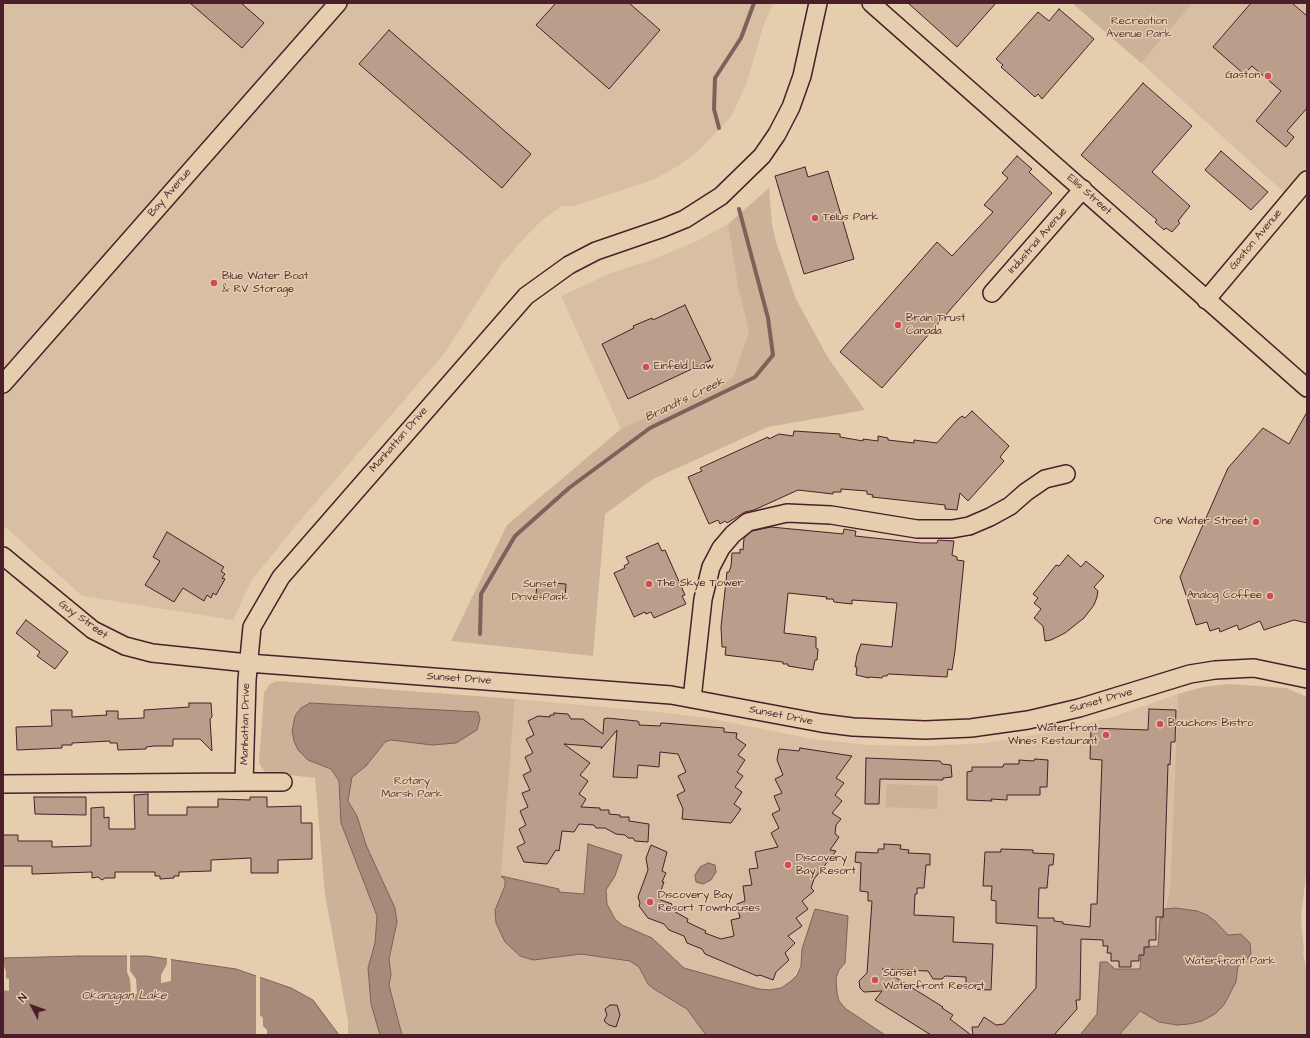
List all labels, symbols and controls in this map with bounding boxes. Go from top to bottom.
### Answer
park label: Recreation Avenue Park [1106,15,1172,41]
place label: Gaston [1225,69,1260,83]
marker: Gaston [1263,71,1273,81]
street label: Bay Avenue [145,166,195,220]
street label: Ellis Street [1064,172,1114,218]
street label: Industrial Avenue [1006,205,1070,277]
street label: Gaston Avenue [1227,207,1285,273]
place label: Telus Park [823,211,878,225]
marker: Telus Park [810,213,820,223]
place label: Blue Water Boat & RV Storage [222,270,308,296]
marker: Blue Water Boat & RV Storage [209,278,219,288]
place label: Brain Trust Canada [906,312,966,338]
marker: Brain Trust Canada [893,320,903,330]
place label: Einfeld Law [654,360,714,374]
marker: Einfeld Law [641,362,651,372]
water label: Brandt's Creek [643,375,727,425]
street label: Manhattan Drive [367,405,431,475]
place label: One Water Street [1154,515,1248,529]
marker: One Water Street [1251,517,1261,527]
place label: The Skye Tower [657,577,744,591]
park label: Sunset Drive Park [512,578,568,604]
marker: The Skye Tower [644,579,654,589]
place label: Analog Coffee [1187,589,1262,603]
marker: Analog Coffee [1265,591,1275,601]
street label: Guy Street [56,598,110,642]
street label: Sunset Drive [426,670,492,688]
street label: Manhattan Drive [239,683,253,765]
street label: Sunset Drive [1068,686,1134,716]
street label: Sunset Drive [748,703,814,729]
place label: Bouchons Bistro [1168,717,1253,731]
marker: Bouchons Bistro [1155,719,1165,729]
place label: Waterfront Wines Restaurant [1008,722,1098,748]
marker: Waterfront Wines Restaurant [1101,730,1111,740]
park label: Rotary Marsh Park [381,775,443,801]
place label: Discovery Bay Resort [796,852,856,878]
marker: Discovery Bay Resort [783,860,793,870]
place label: Discovery Bay Resort Townhouses [658,889,760,915]
marker: Discovery Bay Resort Townhouses [645,897,655,907]
park label: Waterfront Park [1185,955,1275,969]
place label: Sunset Waterfront Resort [883,967,985,993]
marker: Sunset Waterfront Resort [870,975,880,985]
north arrow [12,986,52,1026]
water label: Okanagan Lake [82,989,166,1003]
text: N [15,990,30,1005]

